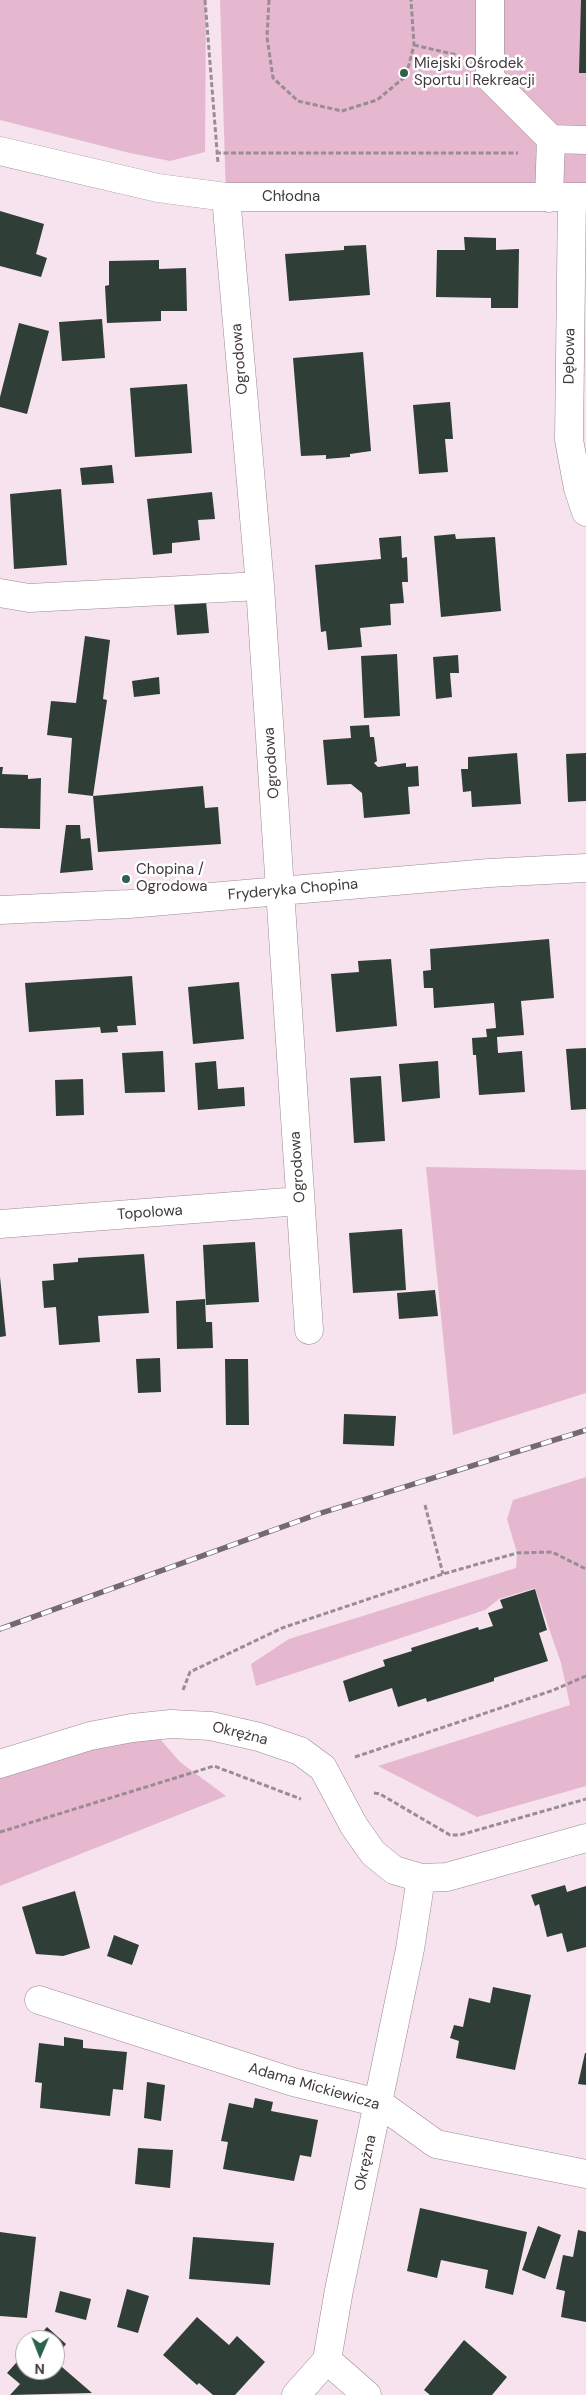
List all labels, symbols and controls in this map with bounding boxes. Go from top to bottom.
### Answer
place label: Miejski Ośrodek Sportu i Rekreacji [414,55,535,90]
marker: Miejski Ośrodek Sportu i Rekreacji [398,67,410,79]
street label: Chłodna [262,188,320,206]
street label: Ogrodowa [228,323,252,395]
street label: Dębowa [561,328,579,384]
street label: Ogrodowa [261,727,283,799]
place label: Chopina / Ogrodowa [136,861,207,896]
marker: Chopina / Ogrodowa [120,873,132,885]
street label: Fryderyka Chopina [227,875,359,905]
street label: Ogrodowa [287,1131,309,1203]
street label: Topolowa [117,1202,183,1224]
street label: Okrężna [210,1718,270,1750]
street label: Adama Mickiewicza [246,2060,382,2114]
street label: Okrężna [351,2133,381,2193]
north arrow [15,2330,65,2380]
text: N [34,2360,45,2378]

